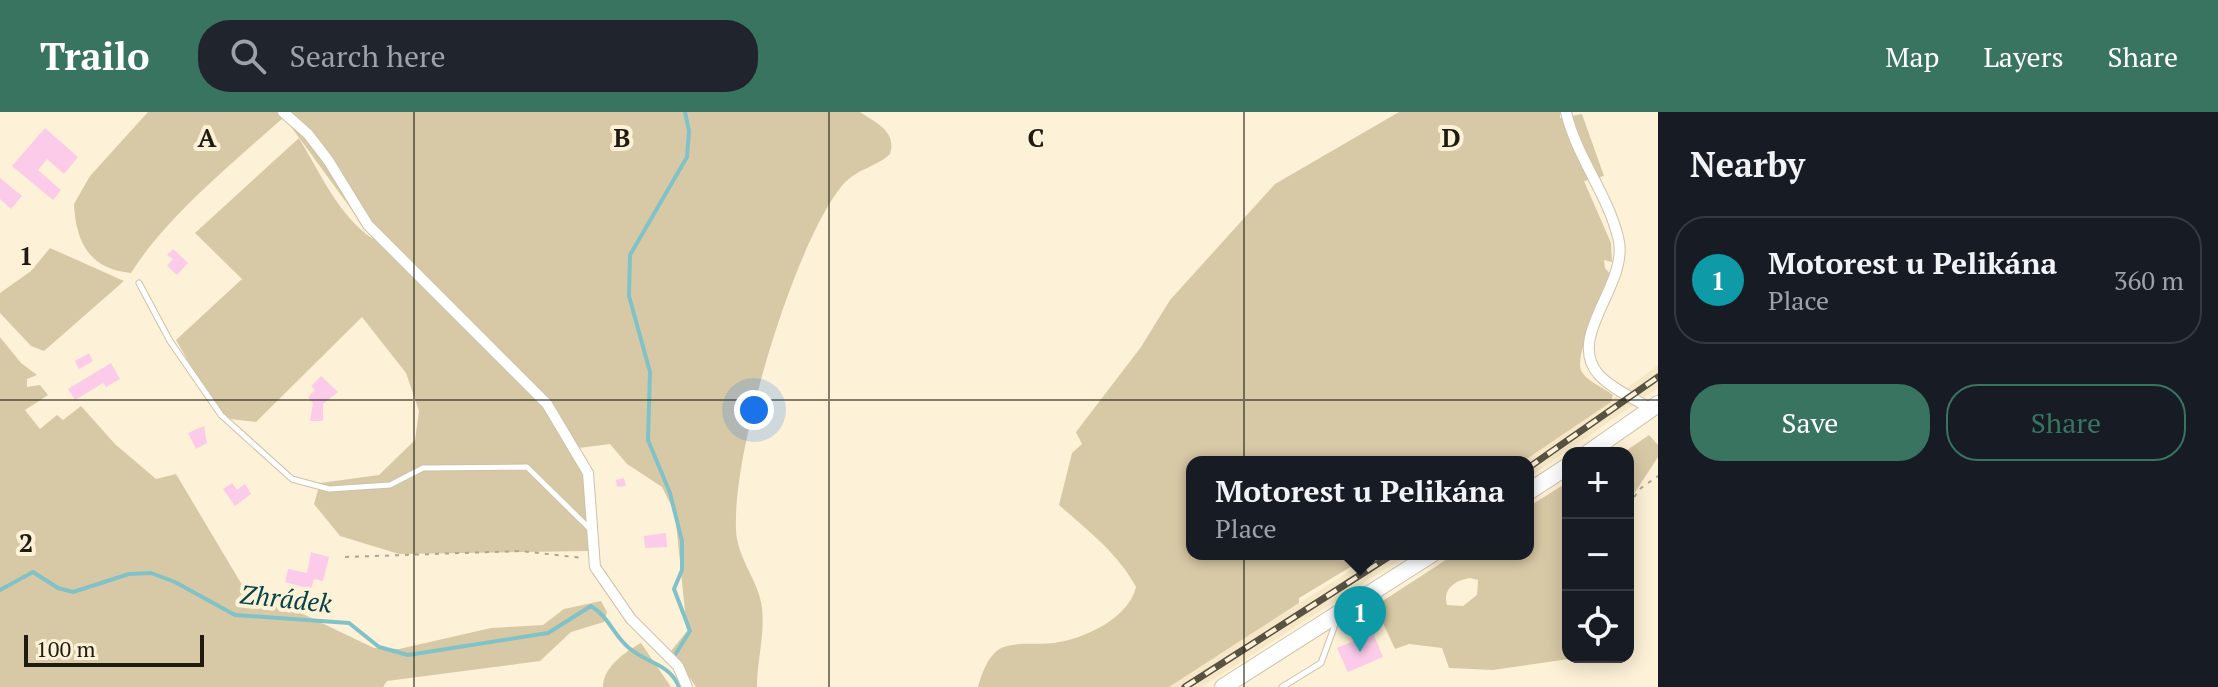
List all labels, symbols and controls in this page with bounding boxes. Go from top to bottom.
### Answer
search box [198,20,758,92]
text: Trailo [40,31,150,81]
icon: search [226,34,270,78]
text: Search here [290,36,446,76]
text: Map [1885,38,1939,75]
text: Layers [1983,38,2064,75]
text: Share [2108,38,2178,75]
text: A [198,120,217,154]
text: B [614,120,630,154]
text: C [1028,120,1044,154]
text: D [1441,120,1461,154]
text: Nearby [1690,142,1805,187]
text: 1 [19,238,33,272]
text: Motorest u Pelikána [1768,243,2057,283]
text: 1 [1711,263,1725,297]
text: 360 m [2114,263,2184,297]
text: Place [1768,283,1829,317]
button: Save [1690,384,1930,461]
button: Share [1946,384,2186,461]
your location [734,390,774,430]
map controls [1562,447,1634,663]
button: + [1562,447,1634,519]
popup [1186,456,1534,560]
text: Motorest u Pelikána [1215,471,1505,511]
text: Place [1215,511,1277,545]
button: − [1562,519,1634,591]
text: 2 [19,525,33,559]
water label: Zhrádek [239,576,334,620]
pin: 1 [1334,586,1386,652]
button: locate [1562,591,1634,663]
scale bar [24,631,204,667]
text: 100 m [36,634,96,663]

